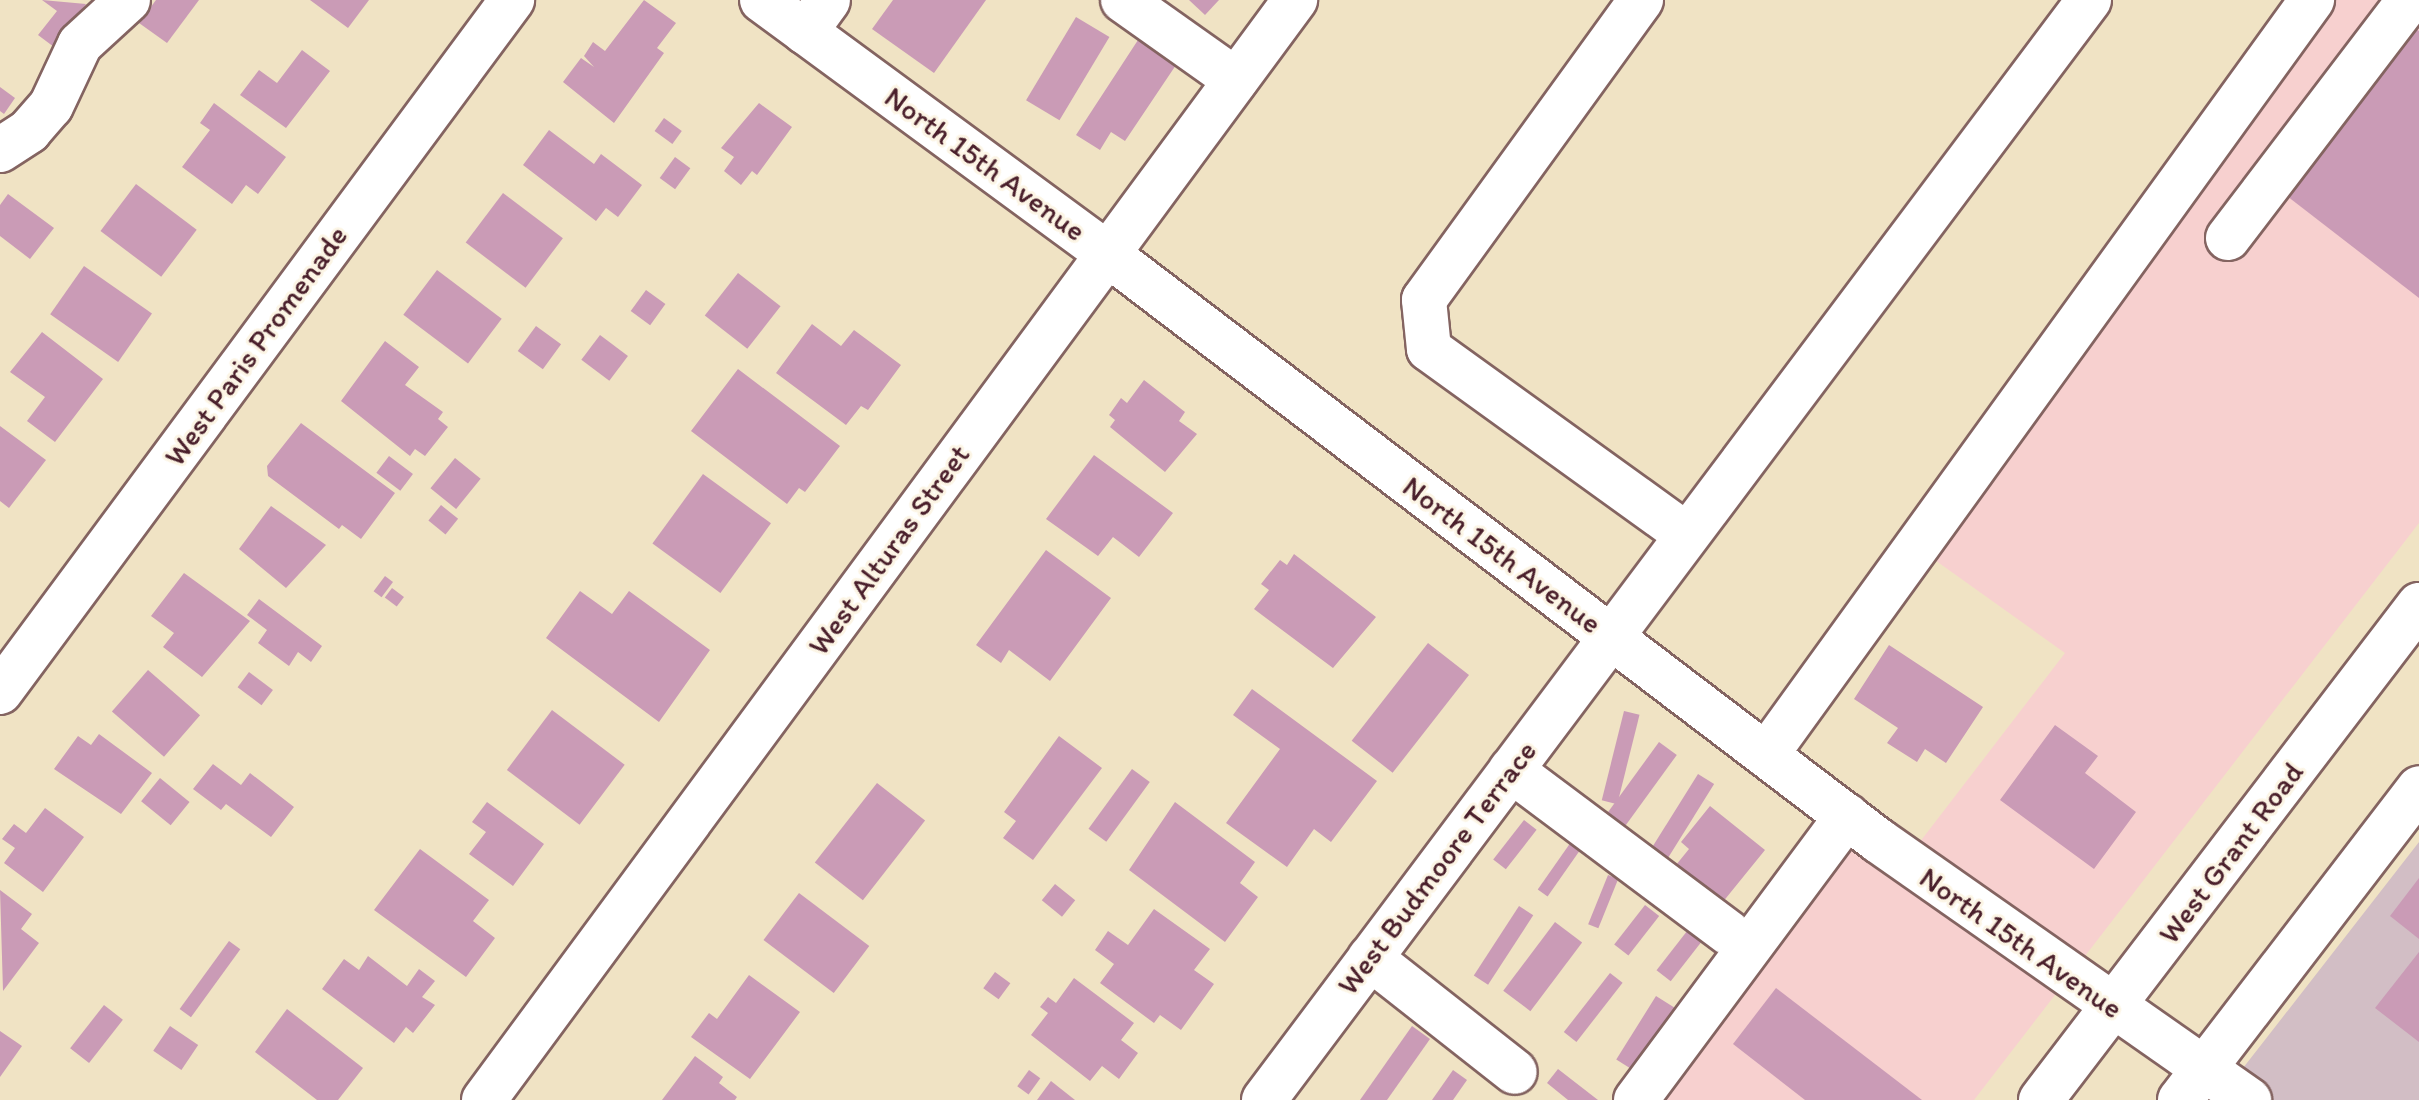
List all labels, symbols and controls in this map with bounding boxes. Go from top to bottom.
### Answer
street label: North 15th Avenue [878,79,1092,249]
street label: West Paris Promenade [157,219,355,473]
street label: West Alturas Street [800,438,978,662]
street label: North 15th Avenue [1396,469,1608,641]
street label: West Budmoore Terrace [1331,735,1543,1001]
street label: West Grant Road [2151,755,2311,951]
street label: North 15th Avenue [1913,860,2129,1026]

